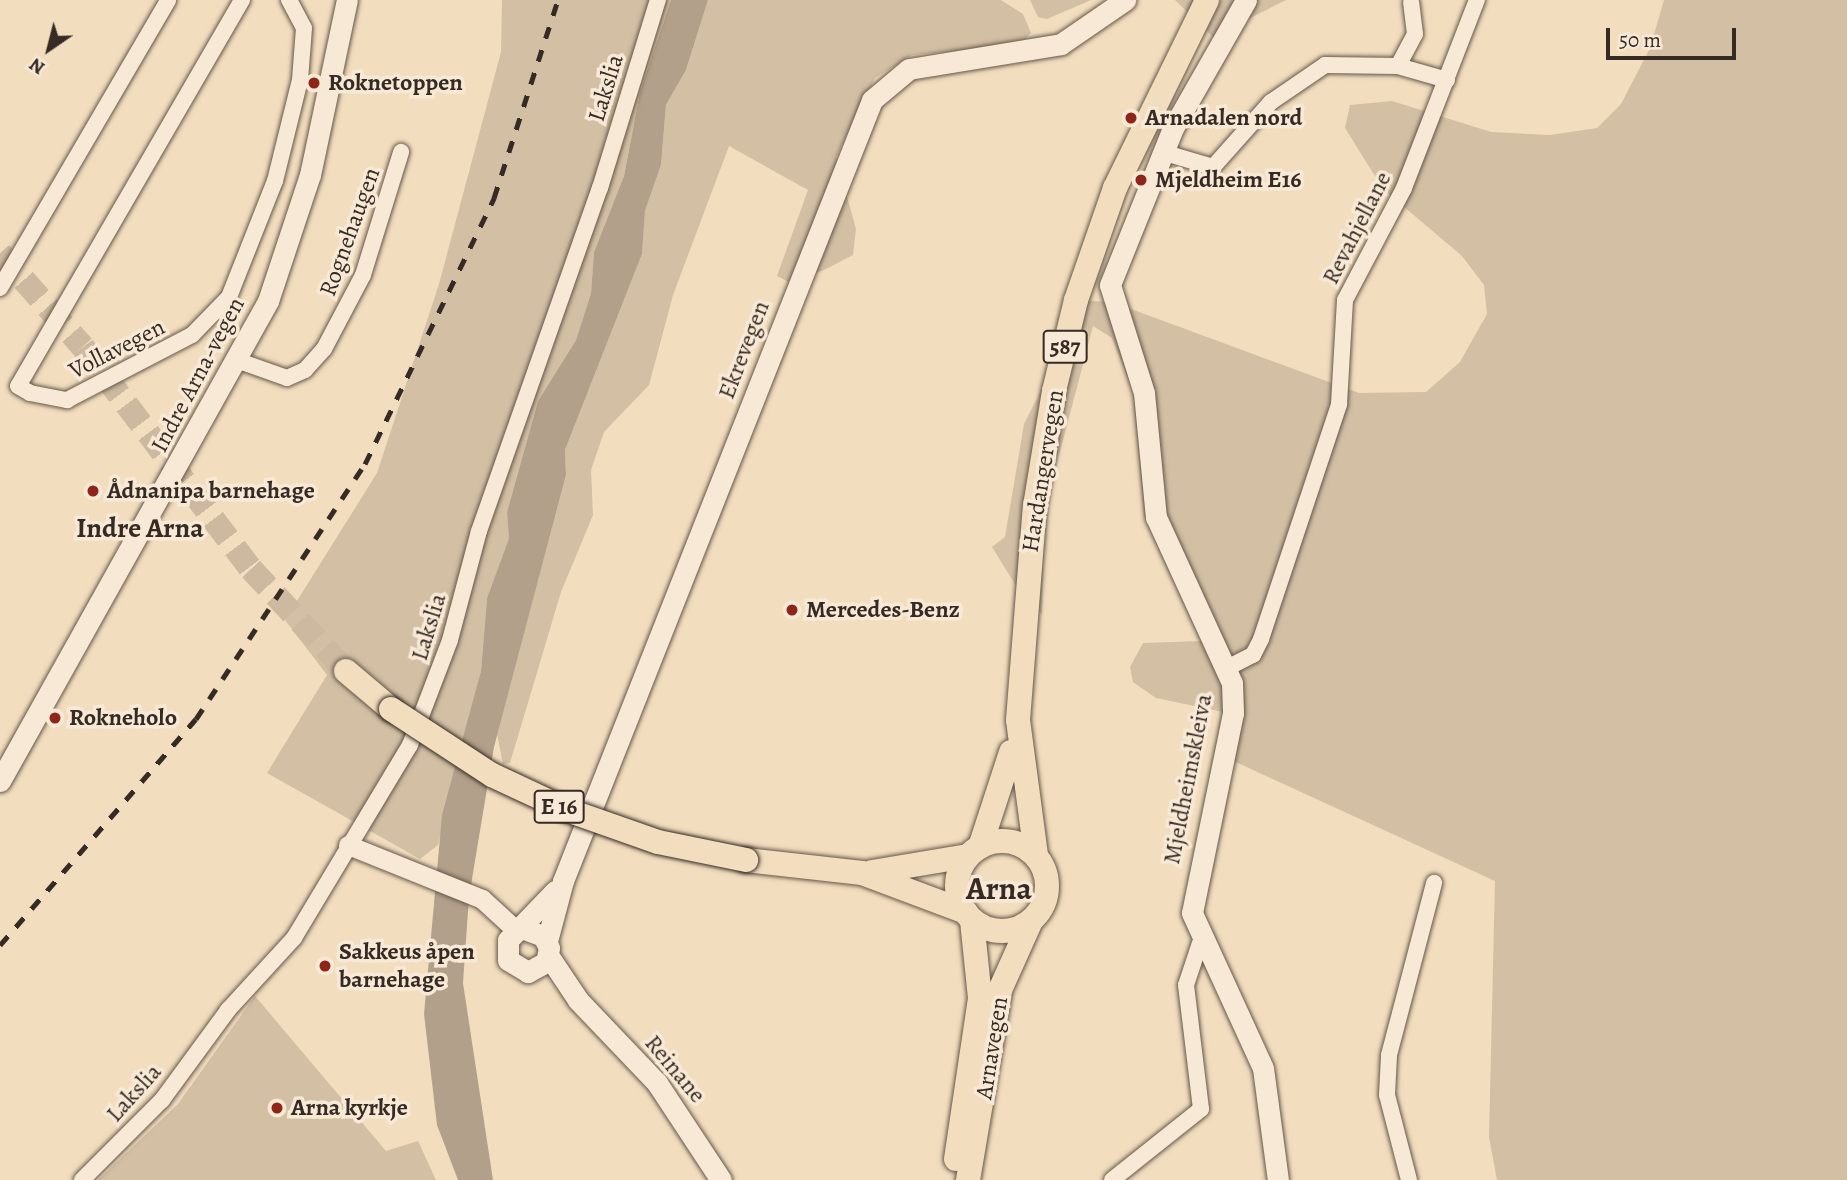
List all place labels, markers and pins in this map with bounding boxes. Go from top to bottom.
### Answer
place label: Roknetoppen [328,69,463,97]
marker: Roknetoppen [306,75,322,91]
place label: Arnadalen nord [1145,104,1302,132]
marker: Arnadalen nord [1123,110,1139,126]
place label: Mjeldheim E16 [1155,166,1301,194]
marker: Mjeldheim E16 [1133,172,1149,188]
place label: Ådnanipa barnehage [107,477,315,505]
marker: Ådnanipa barnehage [85,483,101,499]
place label: Mercedes-Benz [806,596,960,624]
marker: Mercedes-Benz [784,602,800,618]
place label: Rokneholo [69,704,177,732]
marker: Rokneholo [47,710,63,726]
place label: Sakkeus åpen barnehage [339,938,475,994]
marker: Sakkeus åpen barnehage [317,958,333,974]
place label: Arna kyrkje [291,1094,408,1122]
marker: Arna kyrkje [269,1100,285,1116]

